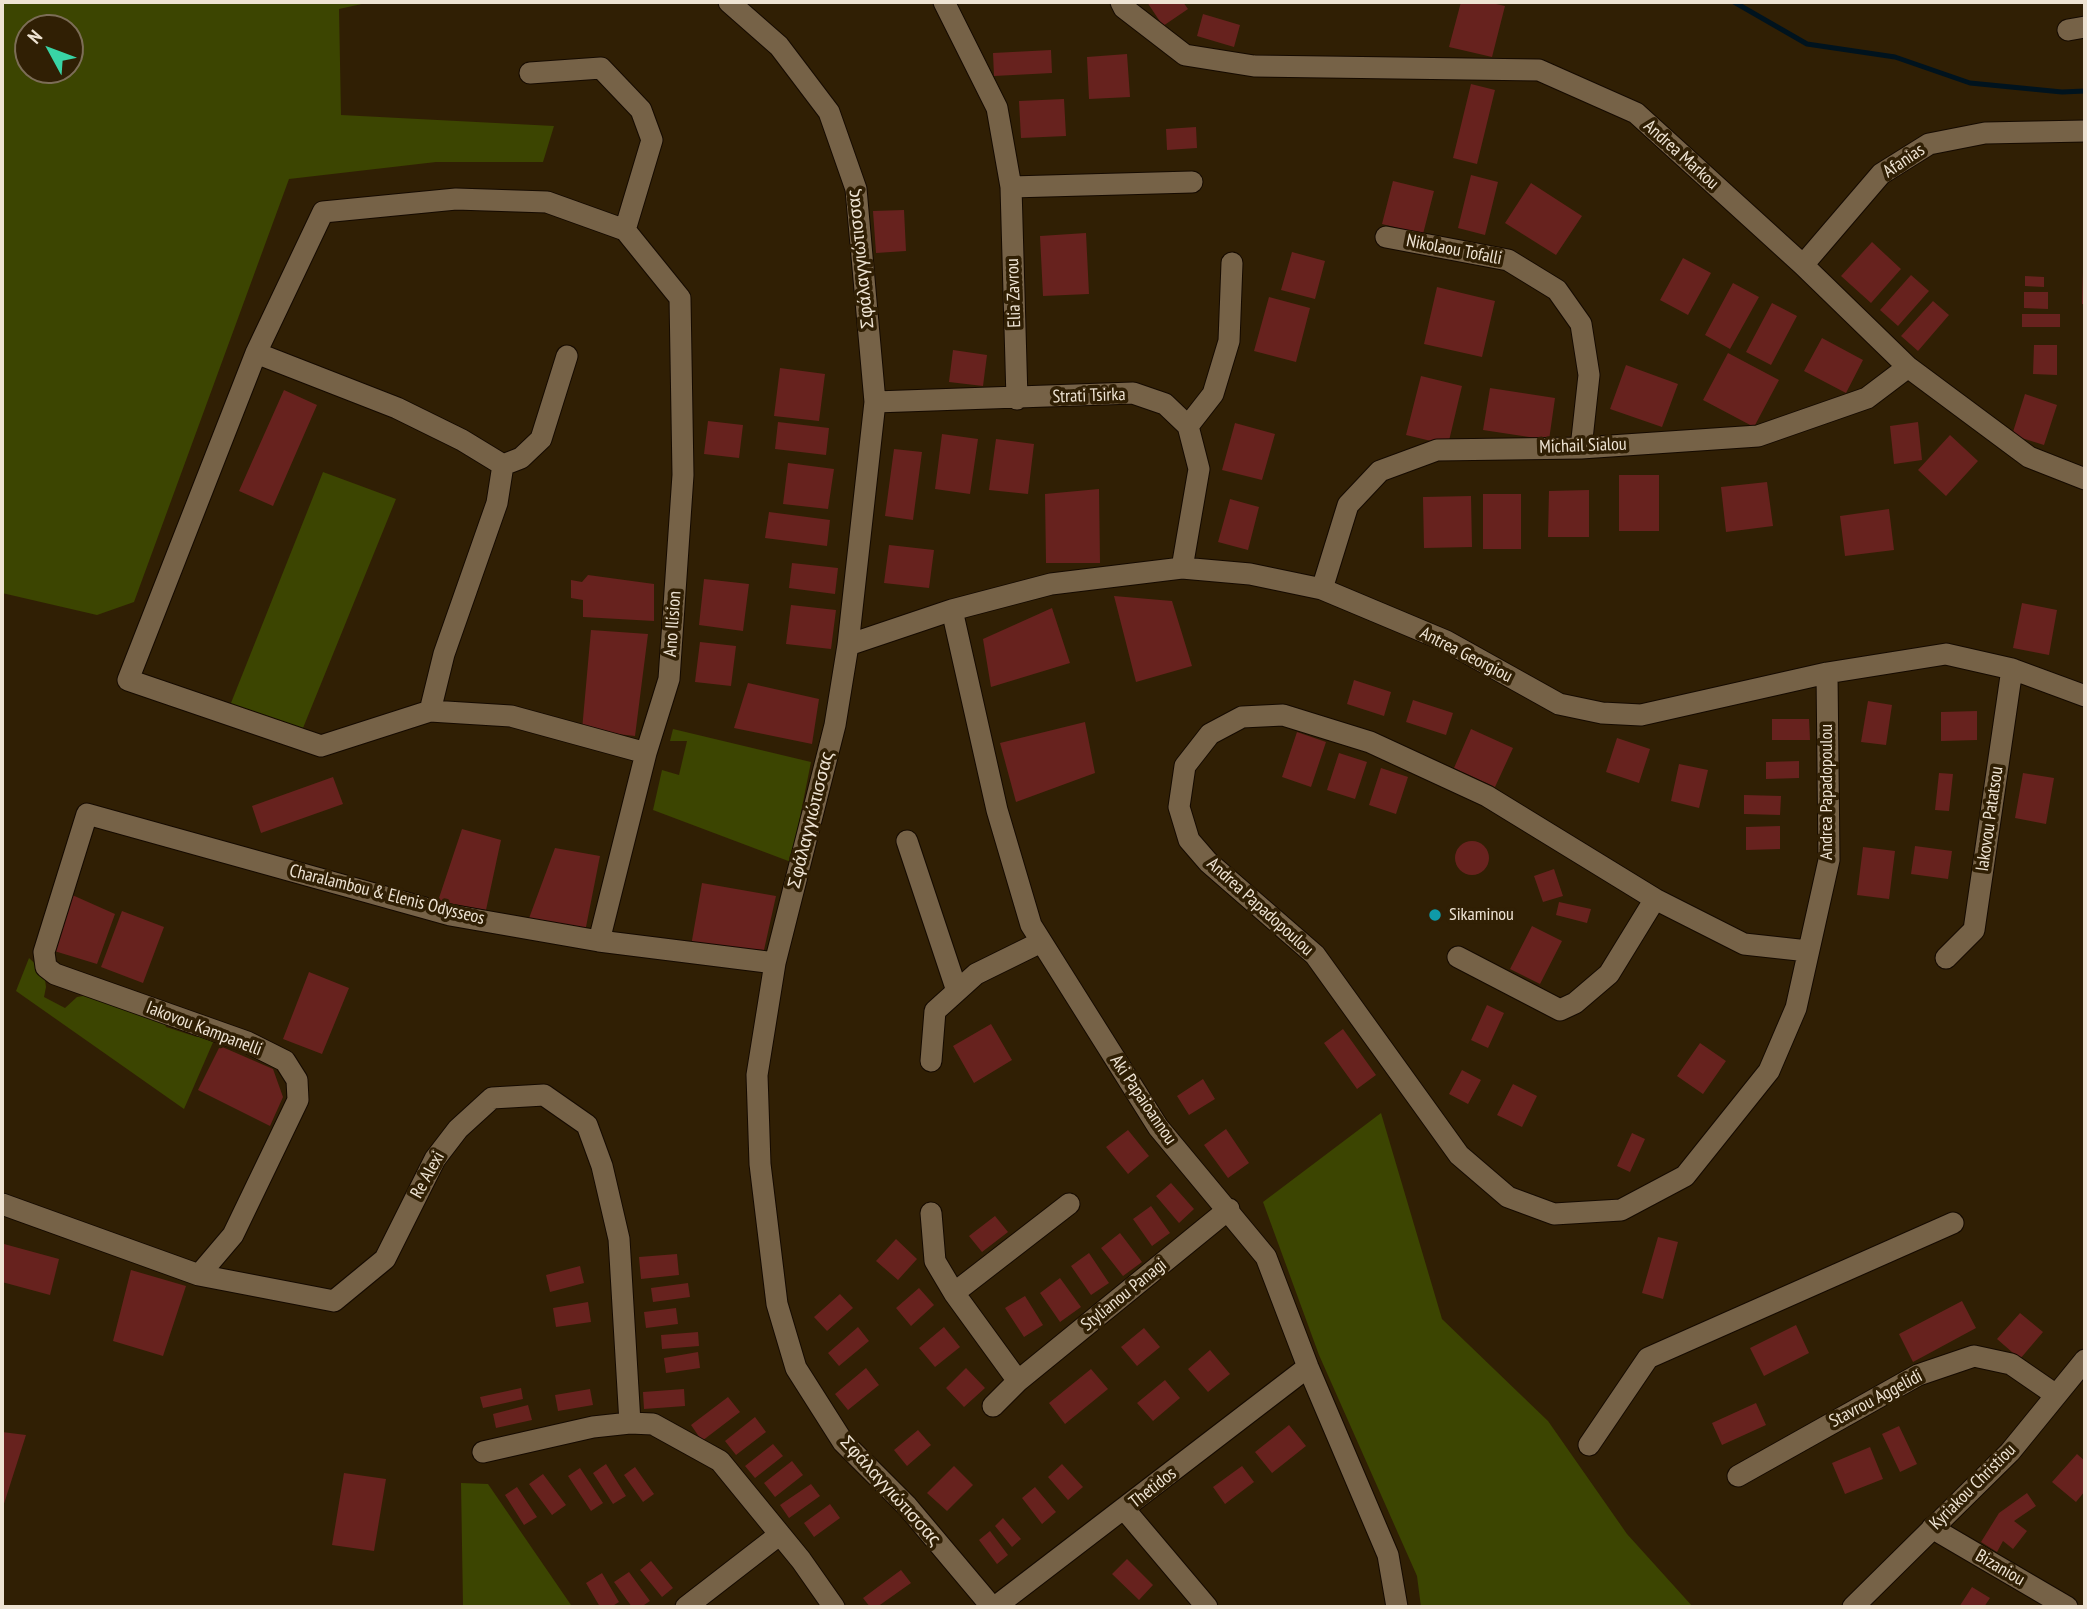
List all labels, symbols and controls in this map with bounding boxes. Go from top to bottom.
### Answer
north arrow [14,14,84,84]
text: N [22,25,47,48]
street label: Andrea Markou [1639,116,1723,194]
street label: Afanias [1879,139,1929,183]
street label: Σφάλαγγιώτισσας [843,188,879,330]
street label: Nikolaou Tofalli [1404,230,1504,270]
street label: Elia Zavrou [1002,258,1026,328]
street label: Strati Tsirka [1052,384,1126,408]
street label: Michail Sialou [1539,434,1627,458]
street label: Ano Ilision [660,590,686,658]
street label: Antrea Georgiou [1416,622,1516,688]
street label: Andrea Papadopoulou [1816,724,1838,860]
street label: Σφάλαγγιώτισσας [784,749,838,891]
street label: Iakovou Patatsou [1972,765,2008,873]
street label: Andrea Papadopoulou [1202,853,1318,961]
street label: Charalambou & Elenis Odysseos [287,860,487,930]
place label: Sikaminou [1449,904,1514,926]
marker: Sikaminou [1427,907,1443,923]
street label: Iakovou Kampanelli [143,997,265,1061]
street label: Aki Papaioannou [1105,1051,1181,1149]
street label: Re Alexi [406,1148,450,1202]
street label: Stylianou Panagi [1077,1254,1171,1336]
street label: Stavrou Aggelidi [1826,1365,1926,1433]
street label: Σφάλαγγιώτισσας [835,1432,945,1550]
street label: Kyriakou Christiou [1926,1440,2020,1534]
street label: Thetidos [1125,1463,1181,1513]
street label: Bizaniou [1971,1545,2029,1591]

